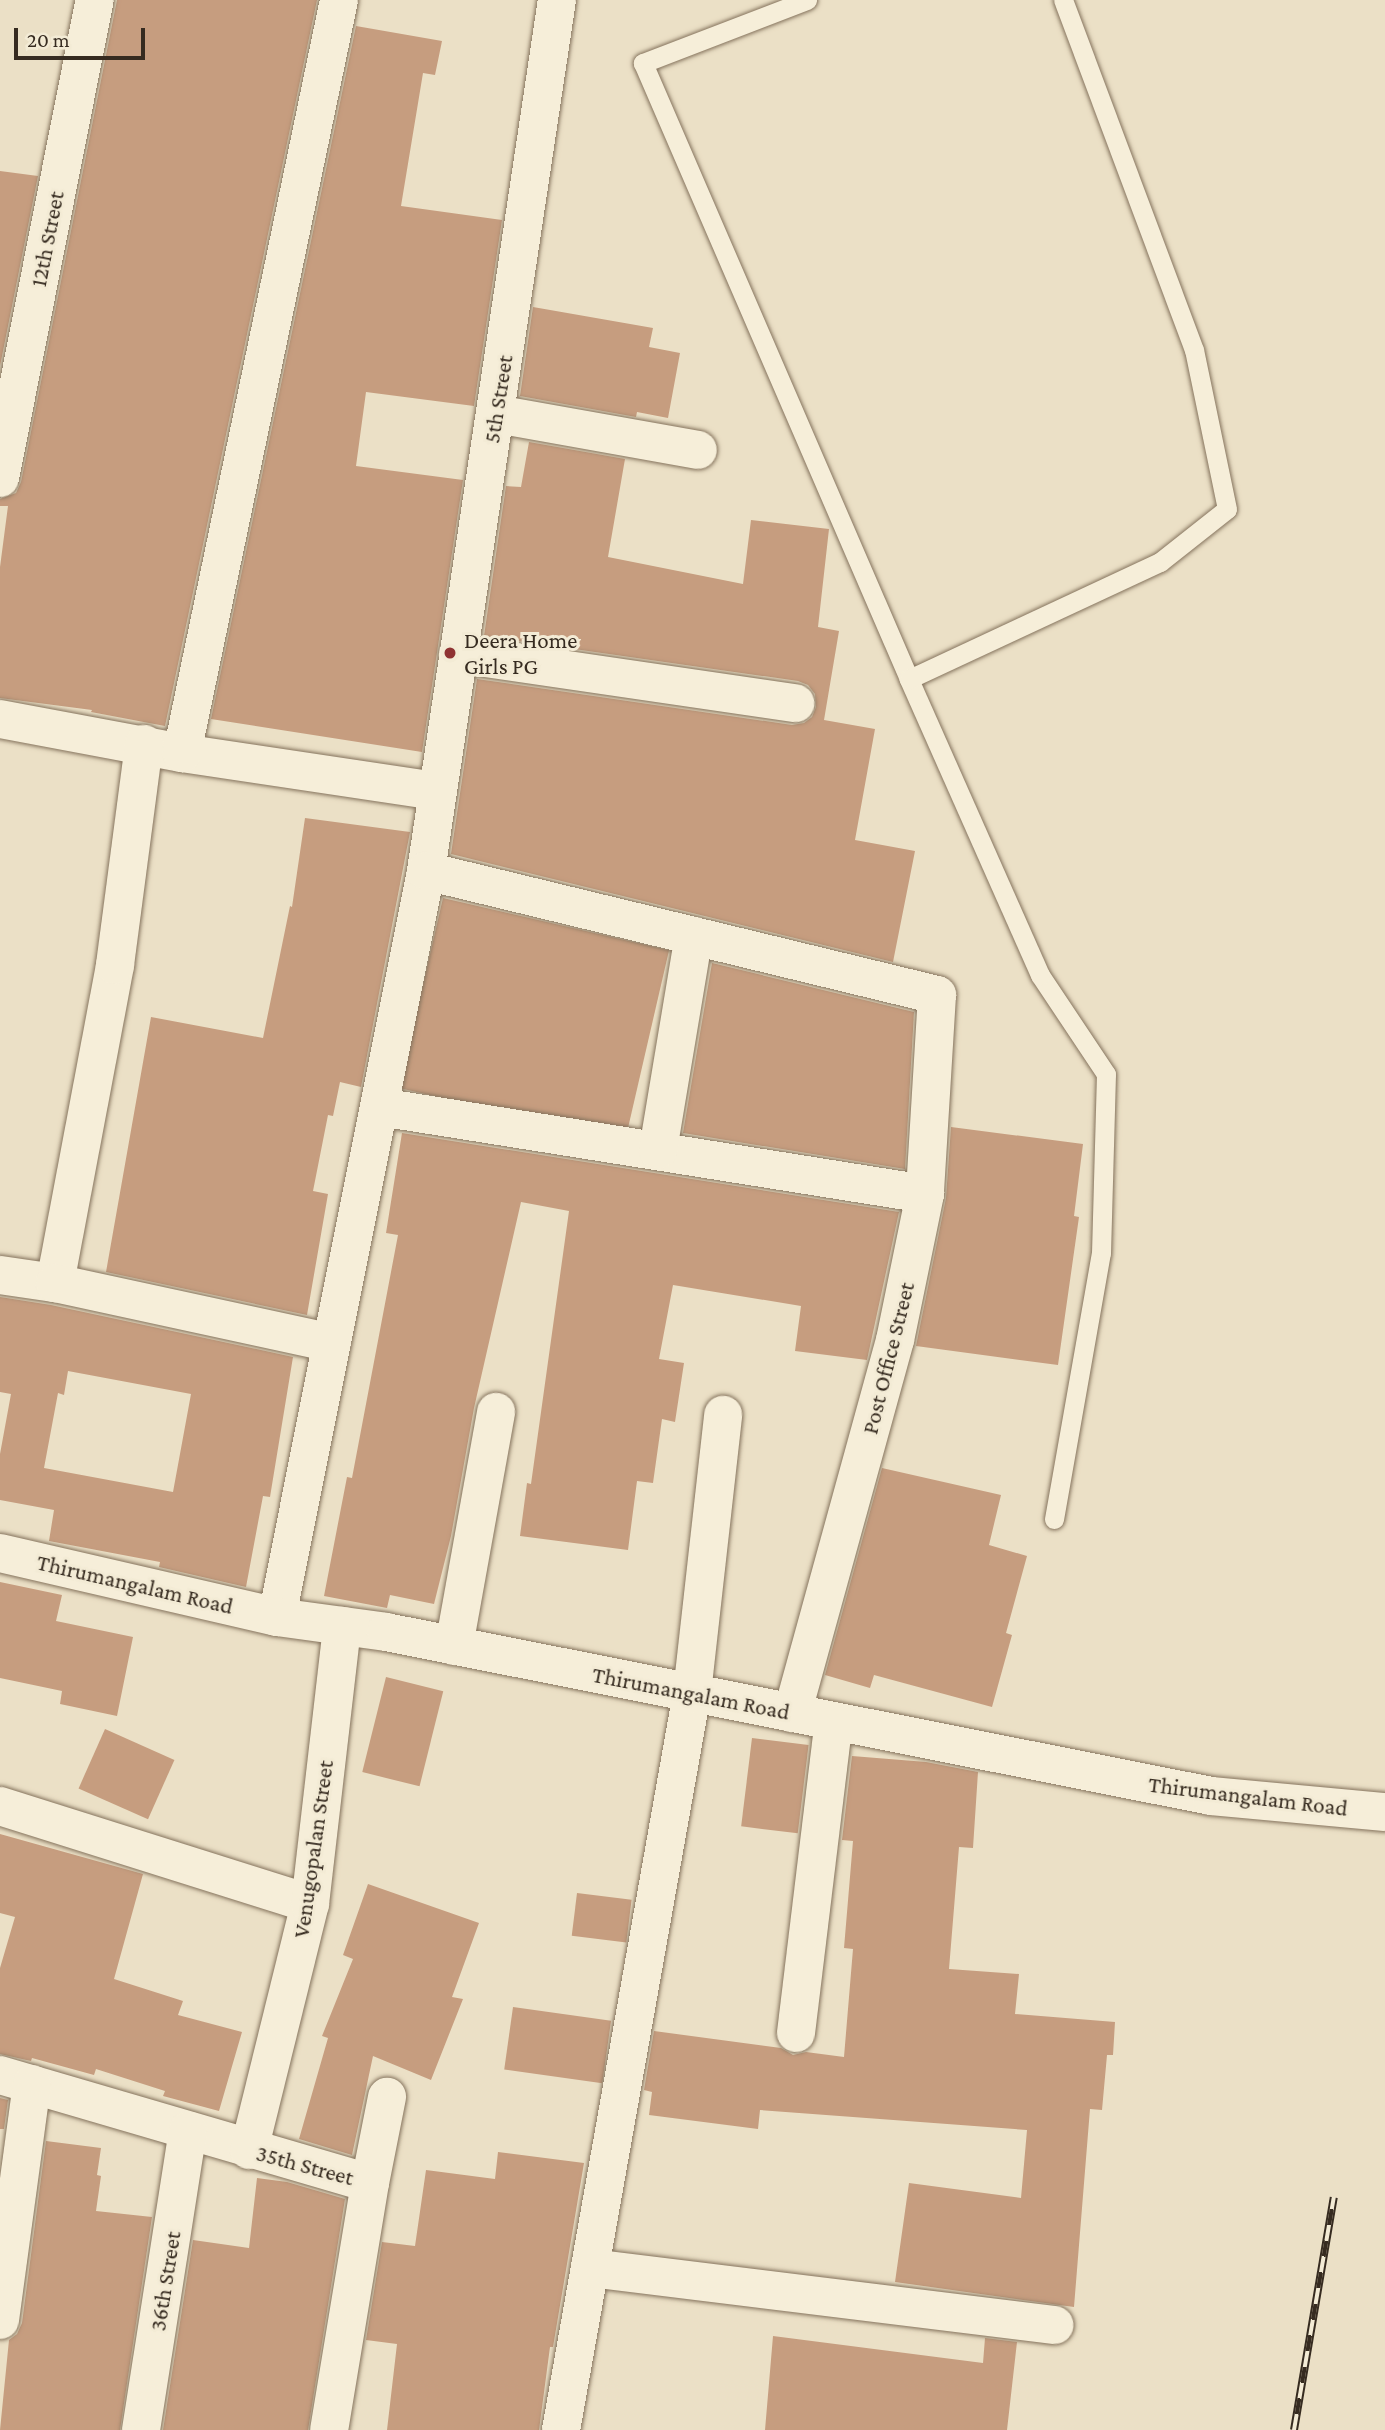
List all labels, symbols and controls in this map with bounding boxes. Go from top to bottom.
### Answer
scale bar [18,14,149,58]
text: 20 m [27,28,70,52]
street label: 12th Street [24,189,70,289]
street label: 5th Street [477,353,519,445]
place label: Deera Home Girls PG [464,626,577,680]
marker: Deera Home Girls PG [442,645,458,661]
street label: Post Office Street [856,1279,920,1437]
street label: Thirumangalam Road [34,1548,236,1620]
street label: Thirumangalam Road [590,1660,792,1726]
street label: Venugopalan Street [287,1758,339,1940]
street label: Thirumangalam Road [1147,1770,1349,1822]
street label: 35th Street [253,2139,357,2191]
street label: 36th Street [143,2229,187,2333]

